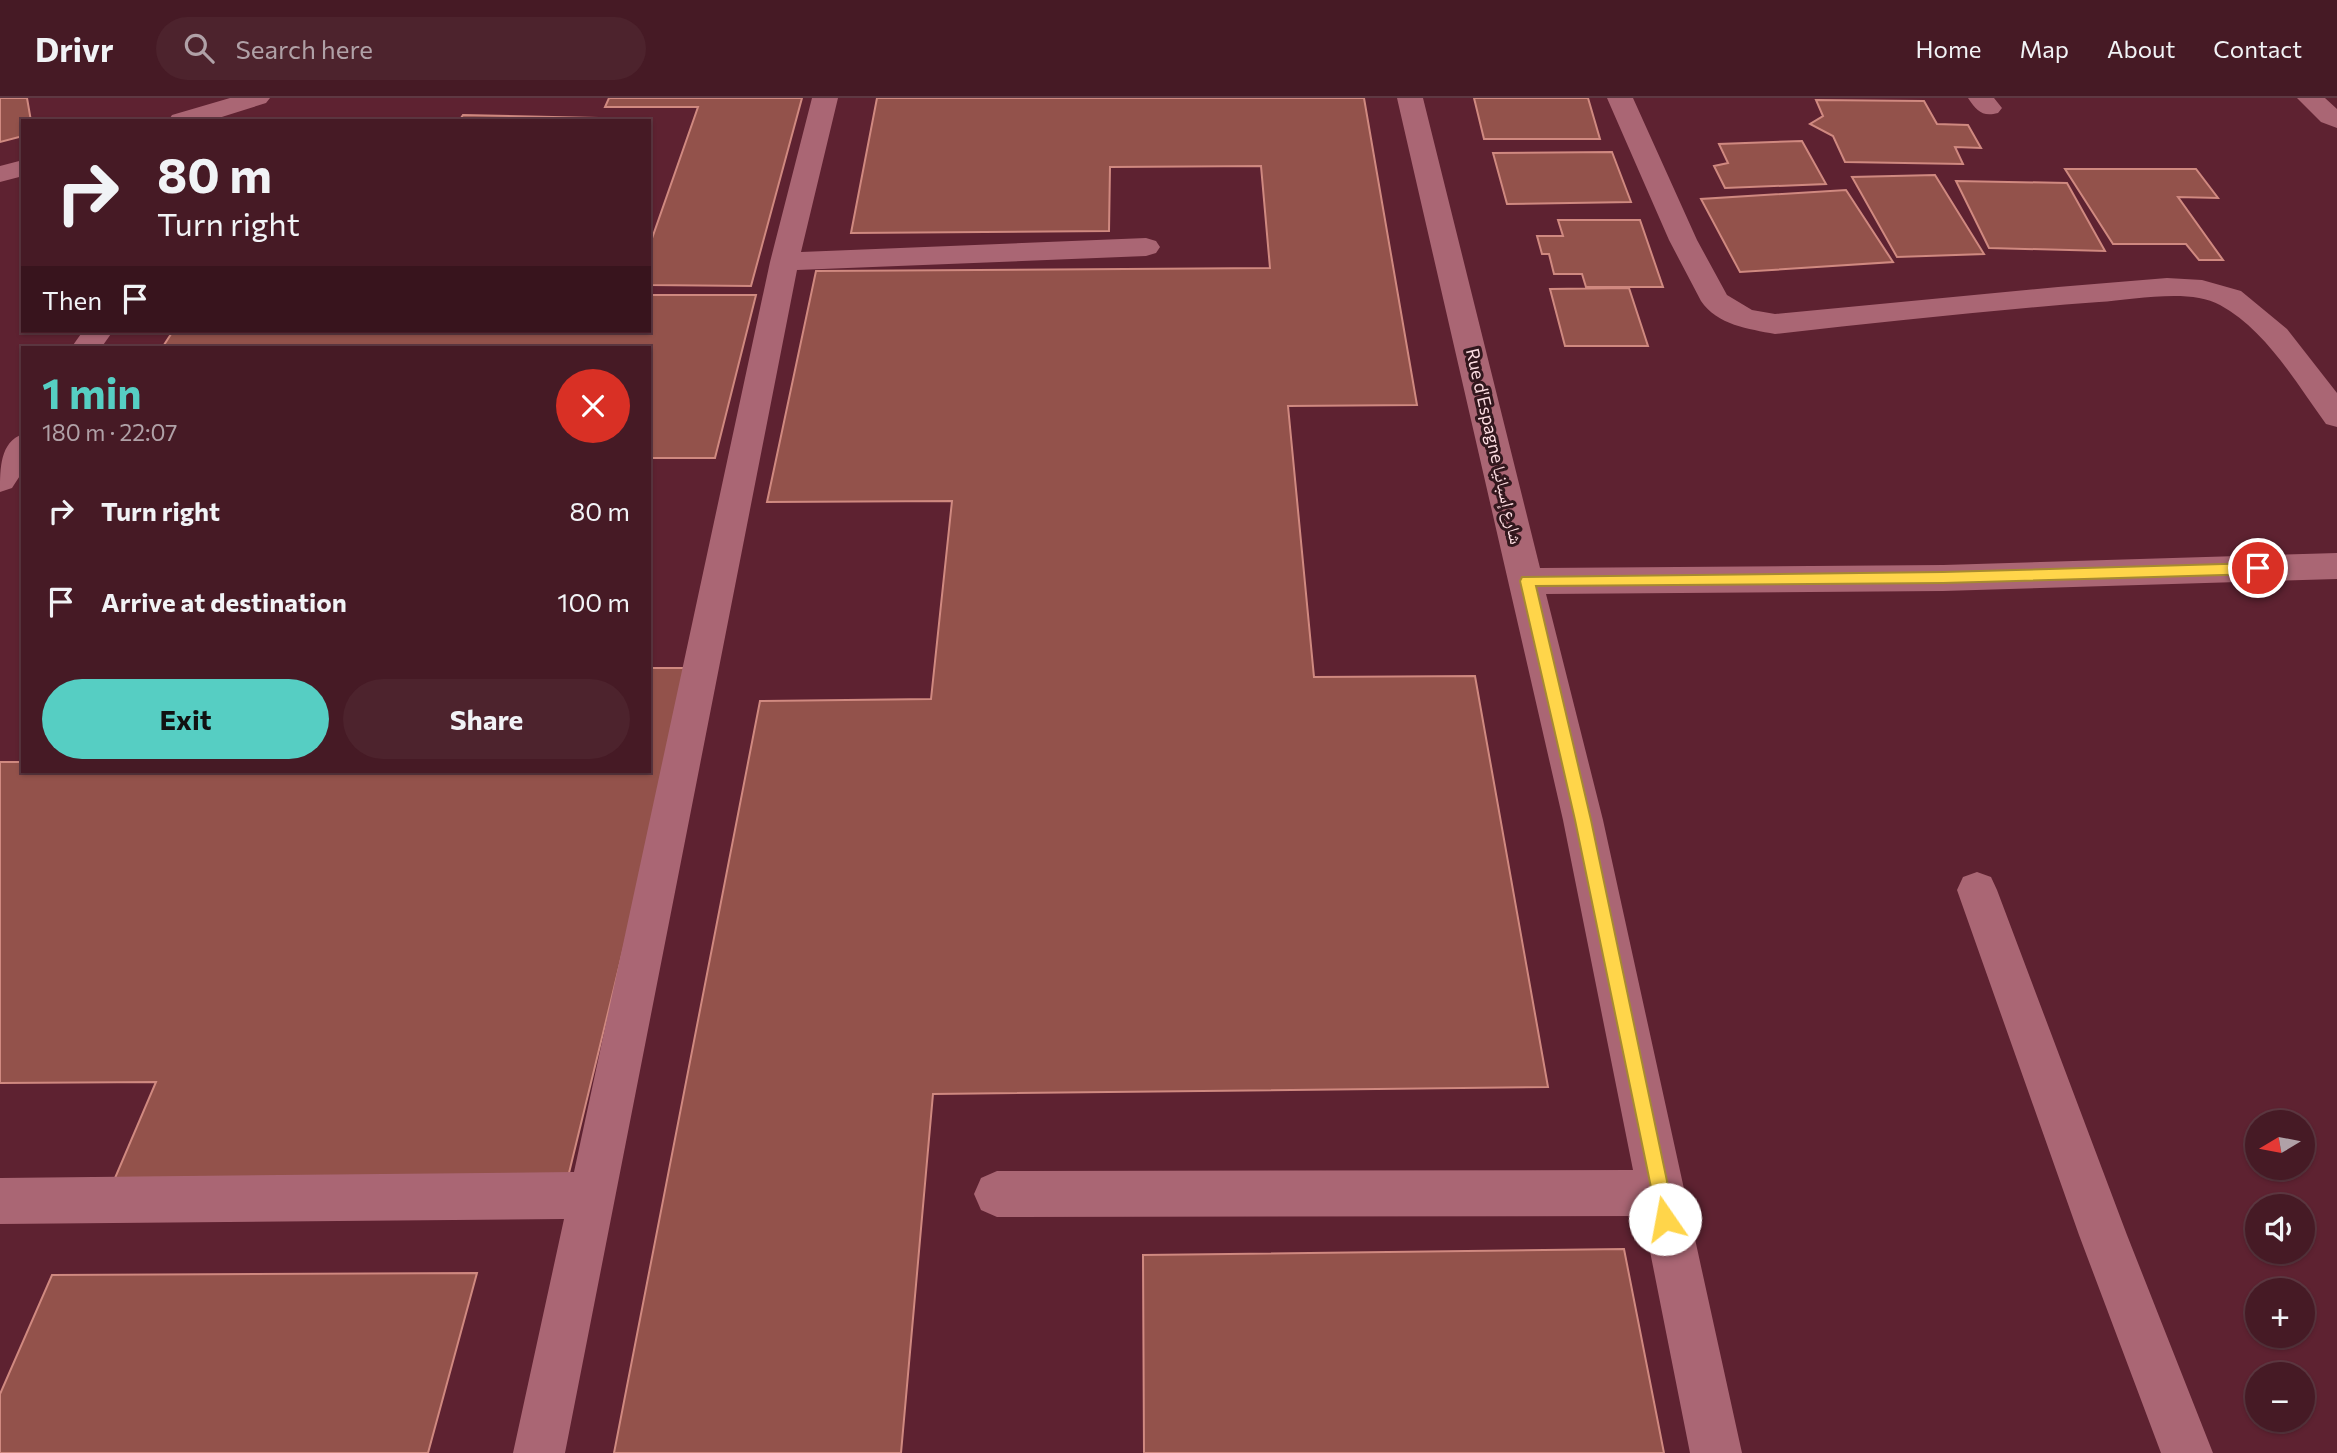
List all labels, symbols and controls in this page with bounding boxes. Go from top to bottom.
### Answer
search box [156,17,646,80]
text: Drivr [35,28,114,69]
icon: search [180,29,218,67]
text: Search here [236,33,373,64]
text: Home [1916,34,1982,63]
text: Map [2020,34,2069,63]
text: About [2107,34,2175,63]
text: Contact [2213,34,2302,63]
text: 80 m [157,143,272,203]
icon: right [42,147,133,238]
text: Turn right [157,203,300,243]
icon: arrive [116,280,154,318]
text: Then [42,284,102,315]
street label: Rue d'Espagne شارع إسبانيا [1460,346,1528,547]
text: 1 min [42,366,142,418]
button: close [556,369,630,443]
text: 180 m · 22:07 [42,418,178,446]
icon: right [42,492,80,530]
text: Turn right [101,495,220,526]
text: 80 m [570,495,630,526]
pin [2228,538,2288,598]
icon: arrive [2239,549,2277,587]
icon: arrive [42,583,80,621]
text: Arrive at destination [101,586,347,617]
text: 100 m [557,586,630,617]
button: Exit [42,679,329,759]
button: Share [343,679,630,759]
north arrow [2245,1110,2315,1180]
map controls [2245,1110,2315,1432]
position arrow [1628,1182,1702,1256]
button: sound [2245,1194,2315,1264]
button: + [2245,1278,2315,1348]
button: − [2245,1362,2315,1432]

